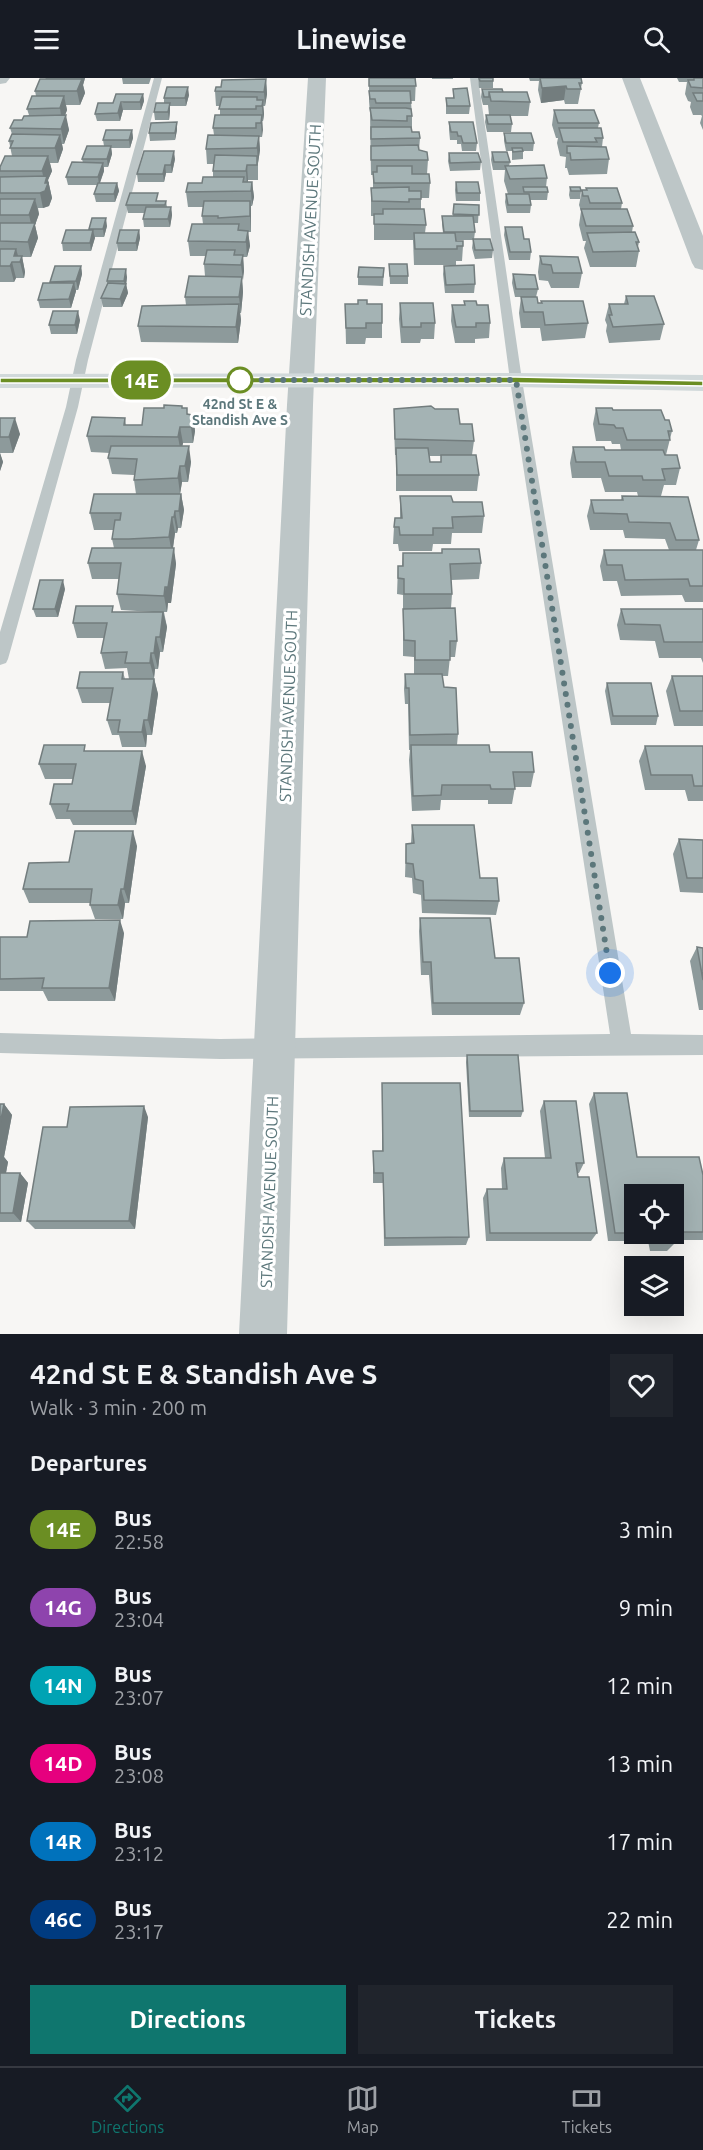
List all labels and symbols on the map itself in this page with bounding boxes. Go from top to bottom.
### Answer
street label: STANDISH AVENUE SOUTH [296,124,324,316]
line badge: 14E [106,360,176,400]
marker: 42nd St E & Standish Ave S [227,367,253,393]
place label: 42nd St E & Standish Ave S [192,396,288,428]
street label: STANDISH AVENUE SOUTH [276,610,300,802]
your location [595,958,625,988]
street label: STANDISH AVENUE SOUTH [257,1096,281,1288]

